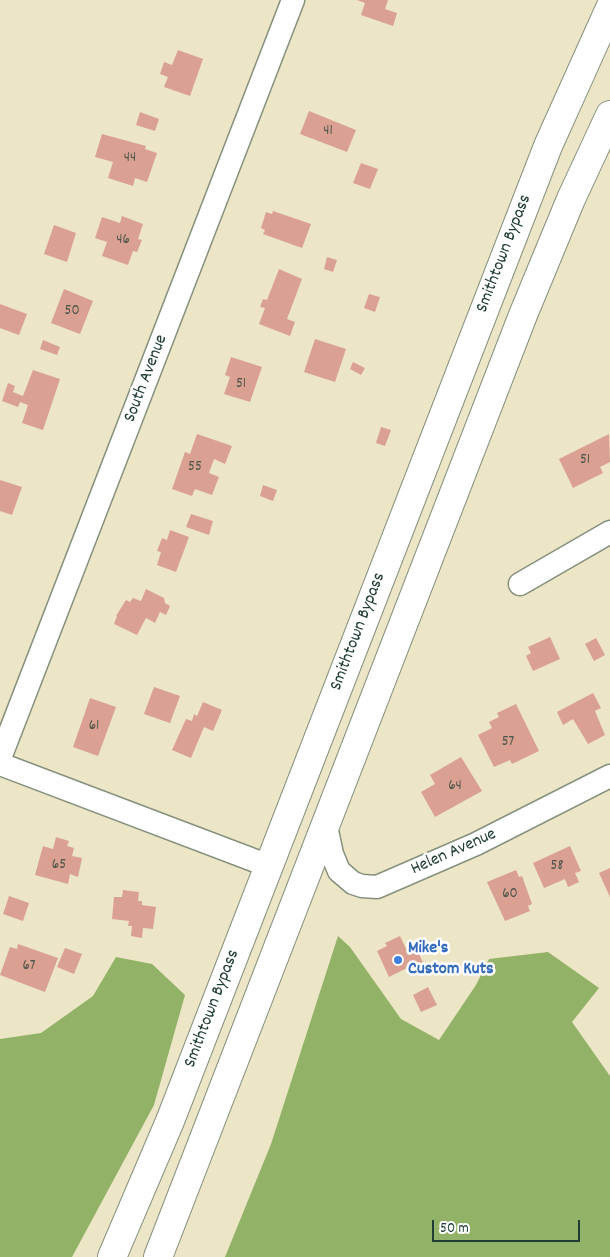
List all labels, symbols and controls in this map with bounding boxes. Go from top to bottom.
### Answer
house number: 41 [323,123,333,141]
house number: 44 [124,150,136,168]
street label: Smithtown Bypass [473,192,537,316]
house number: 46 [116,232,130,250]
house number: 50 [64,303,80,321]
street label: South Avenue [120,332,174,426]
house number: 51 [236,376,246,394]
house number: 51 [580,452,590,470]
house number: 55 [188,459,202,477]
street label: Smithtown Bypass [327,570,391,694]
house number: 61 [89,718,99,736]
house number: 57 [502,734,514,752]
house number: 64 [448,778,462,796]
street label: Helen Avenue [408,825,500,881]
house number: 65 [52,857,66,875]
house number: 58 [551,858,563,876]
house number: 60 [502,886,518,904]
place label: Mike's Custom Kuts [408,939,494,982]
street label: Smithtown Bypass [181,947,245,1071]
marker: Mike's Custom Kuts [392,954,404,966]
house number: 67 [22,958,36,976]
scale bar [435,1210,582,1242]
text: 50 m [440,1218,469,1240]

